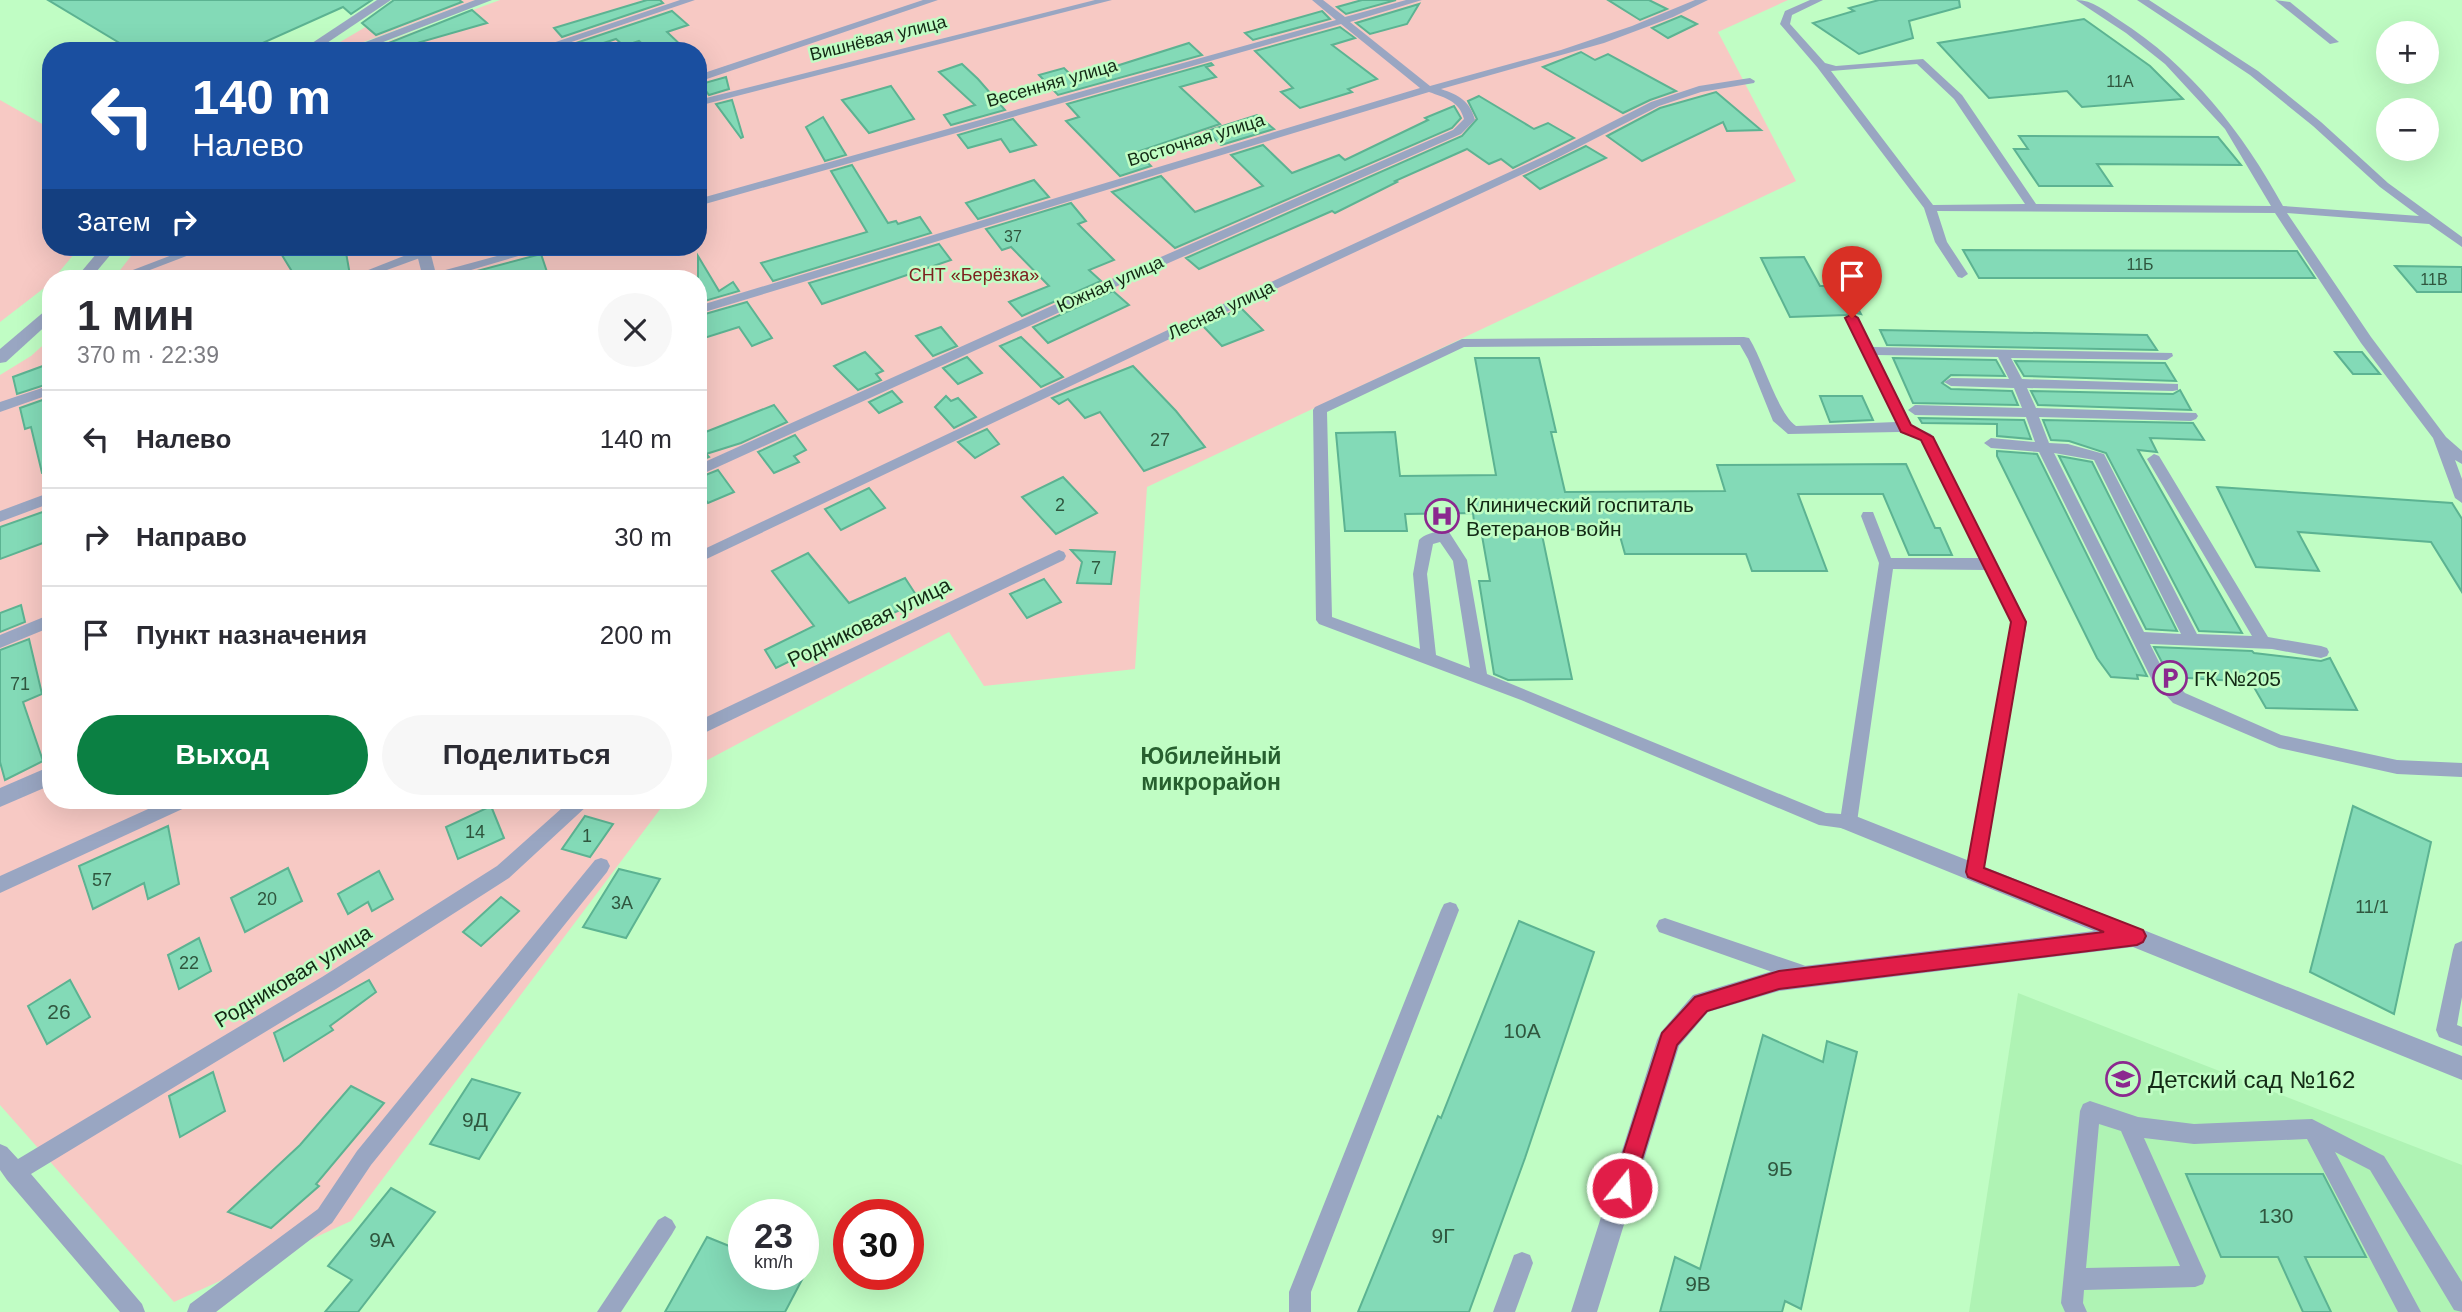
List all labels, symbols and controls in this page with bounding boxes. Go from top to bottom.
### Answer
street label: Вишнёвая улица [808,11,949,65]
map controls [2376,21,2439,161]
button: + [2376,21,2439,84]
street label: Весенняя улица [984,55,1121,111]
icon: left [77,70,168,161]
text: 140 m [192,70,331,124]
house number: 11А [2106,73,2134,90]
button: − [2376,98,2439,161]
street label: Восточная улица [1125,109,1268,170]
text: Налево [192,127,304,163]
icon: right [165,203,203,241]
text: Затем [77,207,151,237]
house number: 37 [1004,228,1022,245]
pin [1822,246,1882,318]
street label: Южная улица [1054,251,1167,316]
house number: 11Б [2126,256,2154,273]
icon: arrive [1833,257,1871,295]
park label: СНТ «Берёзка» [909,265,1039,285]
house number: 11В [2420,271,2448,288]
street label: Лесная улица [1165,276,1278,343]
text: 1 мин [77,292,194,339]
button: close [598,293,672,367]
text: 370 m · 22:39 [77,342,219,368]
icon: left [77,420,115,458]
text: Налево [136,424,231,454]
text: 140 m [600,424,672,454]
house number: 27 [1150,430,1170,450]
place label: Клинический госпиталь Ветеранов войн [1466,493,1694,540]
house number: 2 [1055,495,1065,515]
hospital icon: Клинический госпиталь Ветеранов войн [1423,497,1461,535]
icon: right [77,518,115,556]
text: Направо [136,522,247,552]
text: 30 m [614,522,672,552]
house number: 7 [1091,558,1101,578]
street label: Родниковая улица [784,572,955,671]
icon: arrive [77,616,115,654]
text: Пункт назначения [136,620,367,650]
text: 200 m [600,620,672,650]
parking icon: ГК №205 [2151,659,2189,697]
place label: ГК №205 [2194,667,2281,690]
house number: 71 [10,674,30,694]
button: Выход [77,715,368,795]
button: Поделиться [382,715,672,795]
district label: Юбилейный микрорайон [1141,743,1281,795]
house number: 14 [465,822,485,842]
house number: 1 [582,826,592,846]
house number: 57 [92,870,112,890]
house number: 20 [257,889,277,909]
house number: 3А [611,893,633,913]
house number: 11/1 [2355,897,2389,917]
street label: Родниковая улица [211,920,376,1032]
house number: 22 [179,953,199,973]
house number: 26 [47,1000,71,1023]
house number: 10А [1503,1019,1541,1042]
school or university icon: Детский сад №162 [2104,1060,2142,1098]
place label: Детский сад №162 [2148,1066,2355,1093]
house number: 9Д [462,1108,488,1131]
position arrow [1585,1151,1659,1225]
house number: 9Б [1767,1157,1793,1180]
speed limit sign: 30 [833,1199,924,1290]
house number: 130 [2258,1204,2294,1227]
text: 23 [754,1216,793,1255]
house number: 9Г [1431,1224,1455,1247]
house number: 9А [369,1228,395,1251]
text: km/h [754,1252,793,1272]
house number: 9В [1685,1272,1711,1295]

